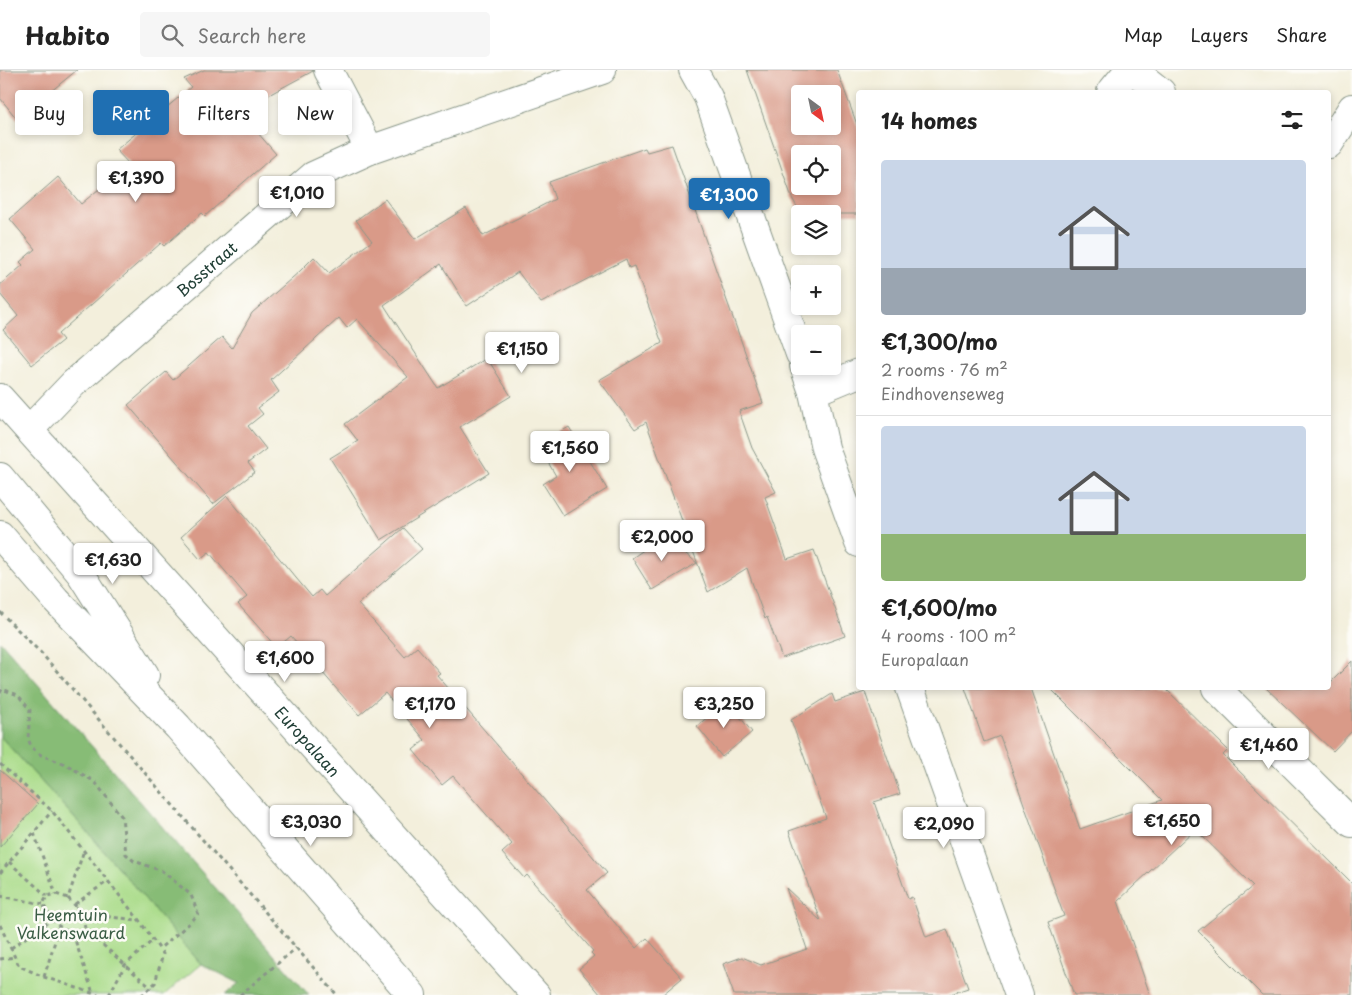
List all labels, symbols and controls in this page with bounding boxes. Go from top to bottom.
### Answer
search box [140,12,490,57]
text: Habito [25,17,110,53]
icon: search [158,21,186,49]
text: Search here [198,21,306,49]
text: Map [1124,21,1163,48]
text: Layers [1191,21,1248,48]
text: Share [1276,21,1327,48]
north arrow [791,85,841,135]
map controls [791,85,841,375]
chip: Buy [15,90,83,135]
chip: Rent [93,90,169,135]
chip: Filters [179,90,268,135]
chip: New [278,90,352,135]
text: 14 homes [881,104,977,136]
icon: filters [1278,106,1306,134]
button: locate [791,145,841,195]
pin: €1,390 [95,160,177,203]
text: €1,390 [108,165,164,189]
pin: €1,010 [256,176,338,218]
pin: €1,300 [688,178,770,220]
text: €1,010 [270,180,324,204]
text: €1,300 [700,182,758,206]
icon: home [1049,193,1139,283]
button: layers [791,205,841,255]
street label: Bosstraat [171,235,242,302]
button: + [791,265,841,315]
button: − [791,325,841,375]
text: €1,300/mo [881,325,997,357]
pin: €1,150 [481,332,563,374]
text: €1,150 [496,336,548,360]
text: 2 rooms · 76 m² [881,357,1008,381]
text: Eindhovenseweg [881,381,1005,405]
pin: €1,560 [529,430,611,473]
text: €1,560 [541,435,599,459]
icon: home [1049,458,1139,548]
pin: €2,000 [621,520,703,562]
text: €2,000 [631,524,693,548]
pin: €1,630 [72,542,154,585]
text: €1,630 [84,547,142,571]
text: €1,600/mo [881,591,997,623]
text: 4 rooms · 100 m² [881,623,1016,647]
pin: €1,600 [244,640,326,683]
text: €1,600 [256,645,314,669]
text: Europalaan [881,647,969,671]
pin: €1,170 [389,686,471,729]
pin: €3,250 [683,686,765,729]
text: €1,170 [405,691,455,715]
text: €3,250 [694,691,754,715]
street label: Europalaan [270,700,346,782]
pin: €1,460 [1228,728,1310,770]
text: €1,460 [1240,732,1298,756]
pin: €3,030 [270,804,352,847]
pin: €1,650 [1131,804,1213,846]
pin: €2,090 [903,806,985,849]
text: €1,650 [1144,808,1200,832]
text: €3,030 [281,809,341,833]
text: €2,090 [914,811,974,835]
park label: Heemtuin Valkenswaard [17,902,125,944]

